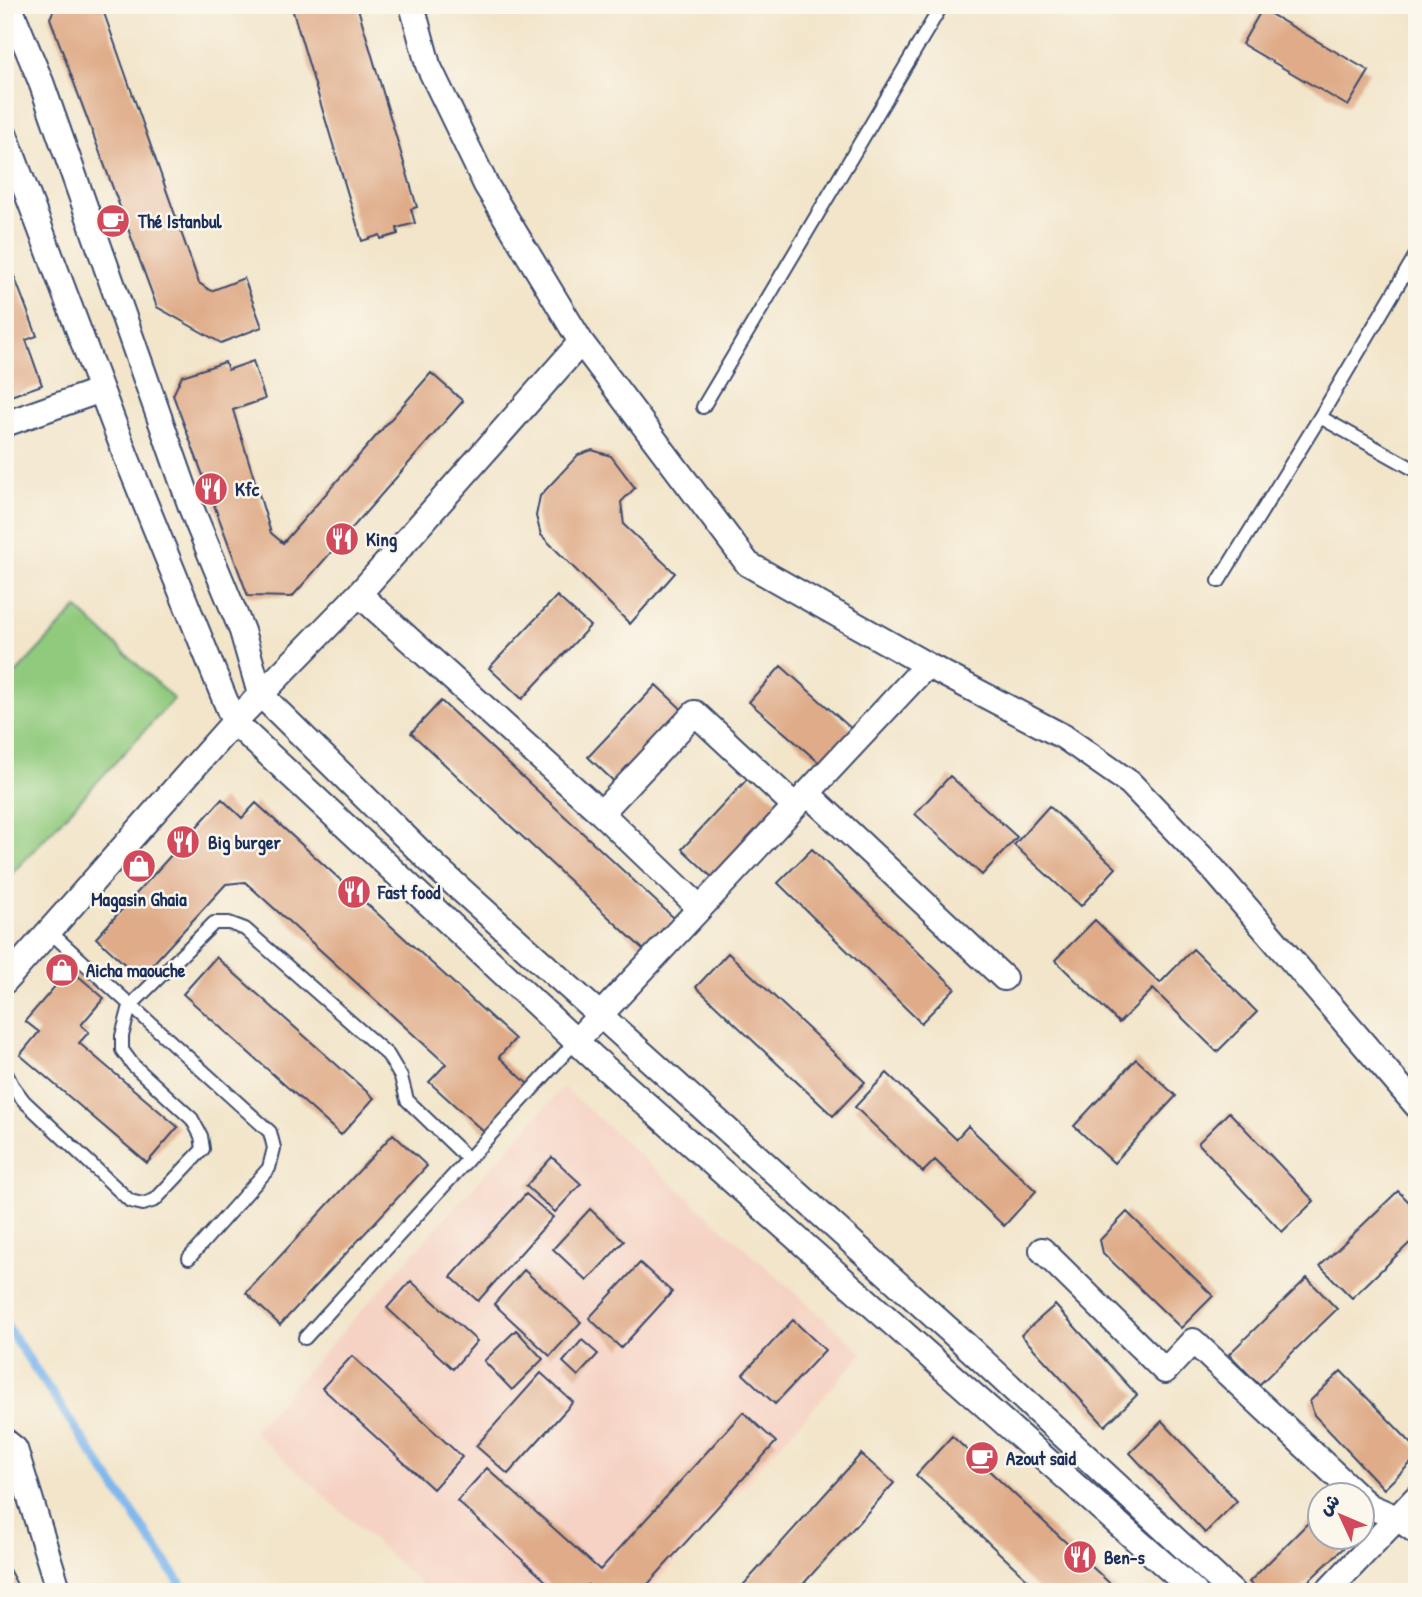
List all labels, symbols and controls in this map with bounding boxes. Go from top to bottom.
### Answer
cafe icon: Thé Istanbul [94,202,132,240]
place label: Thé Istanbul [137,208,223,234]
restaurant icon: Kfc [192,470,230,508]
place label: Kfc [235,476,260,502]
restaurant icon: King [323,520,361,558]
place label: King [366,526,398,553]
restaurant icon: Big burger [164,823,202,861]
place label: Big burger [208,829,281,856]
shop icon: Magasin Ghaia [120,847,158,885]
restaurant icon: Fast food [335,873,373,911]
place label: Fast food [377,879,441,905]
place label: Magasin Ghaia [91,886,187,913]
shop icon: Aicha maouche [43,951,81,989]
place label: Aicha maouche [86,957,186,983]
cafe icon: Azout said [963,1439,1001,1477]
place label: Azout said [1006,1445,1077,1471]
north arrow [1306,1482,1376,1552]
text: ش [1312,1488,1345,1521]
restaurant icon: Ben-s [1061,1538,1099,1576]
place label: Ben-s [1104,1544,1145,1570]

